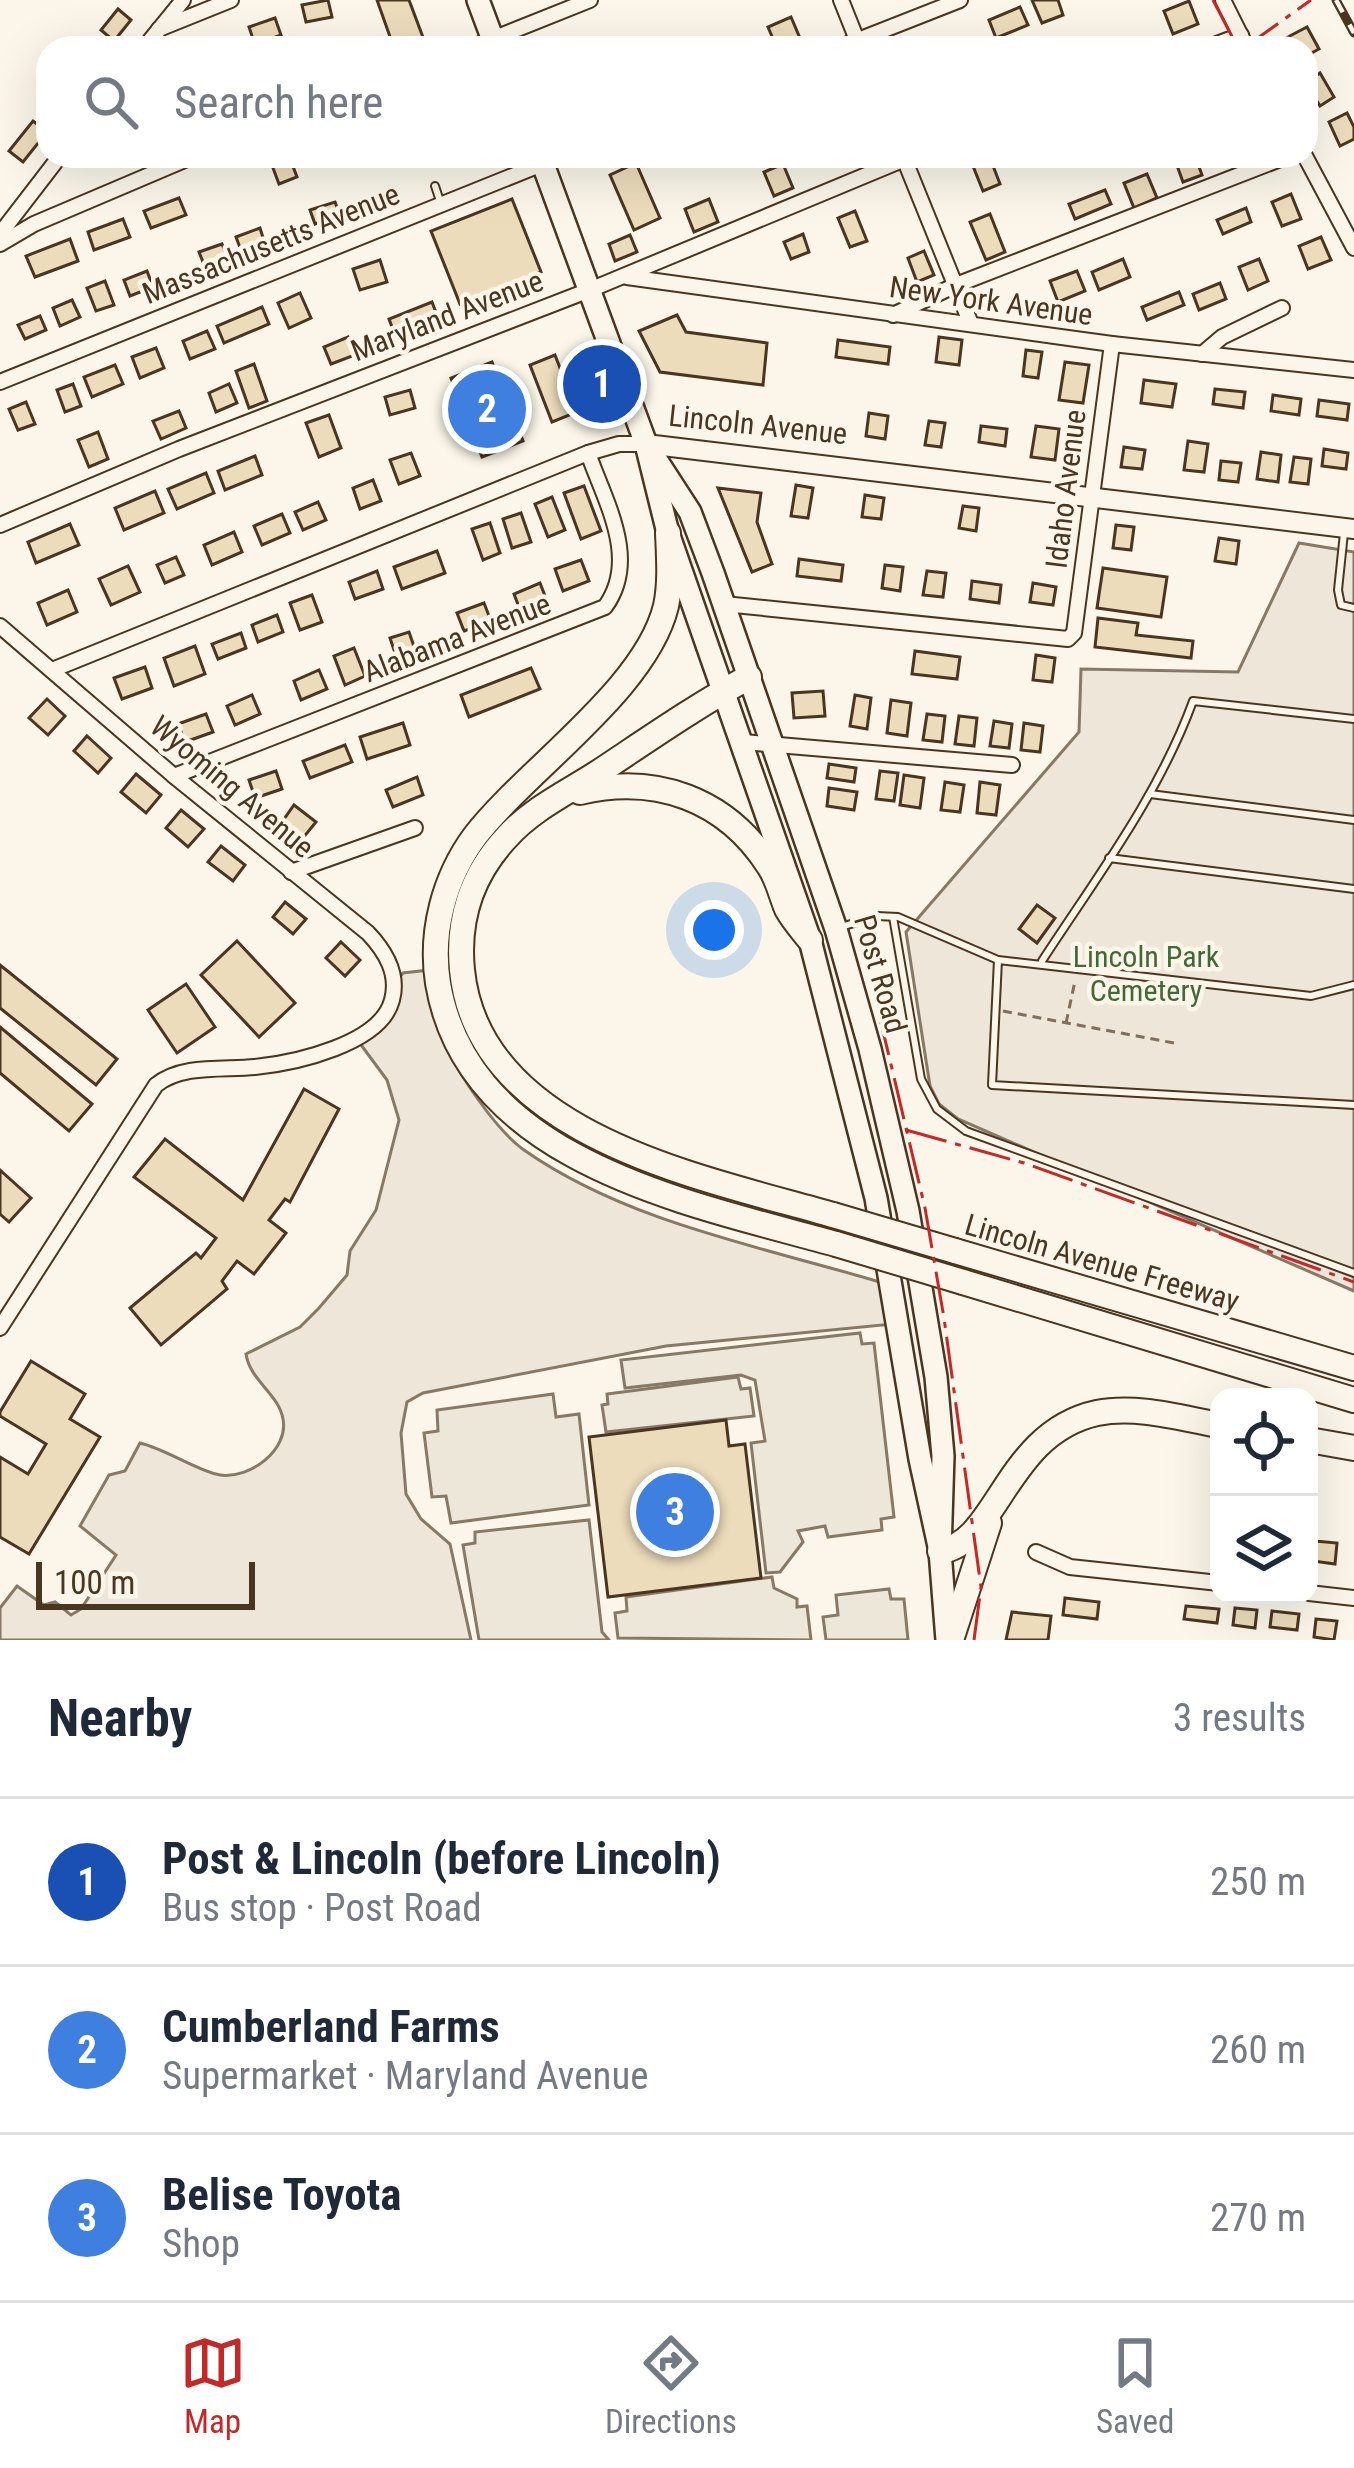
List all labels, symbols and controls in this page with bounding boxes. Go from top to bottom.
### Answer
search box [36,36,1318,168]
icon: search [78,69,144,135]
text: Search here [174,76,383,129]
street label: Massachusetts Avenue [137,176,404,311]
street label: Maryland Avenue [346,263,548,368]
street label: New York Avenue [887,269,1095,332]
pin: 1 [563,339,641,429]
pin: 2 [448,364,526,454]
street label: Lincoln Avenue [667,398,849,451]
street label: Idaho Avenue [1038,408,1093,570]
street label: Alabama Avenue [358,586,555,689]
street label: Wyoming Avenue [144,708,321,865]
your location [684,900,744,960]
street label: Post Road [847,911,914,1037]
park label: Lincoln Park Cemetery [1073,939,1220,1008]
street label: Lincoln Avenue Freeway [961,1207,1243,1318]
map controls [1210,1388,1318,1604]
button: locate [1210,1388,1318,1496]
pin: 3 [636,1467,714,1557]
button: layers [1210,1496,1318,1604]
scale bar [36,1556,255,1609]
text: 100 m [54,1563,135,1602]
text: Nearby [48,1689,192,1748]
text: 3 results [1173,1695,1306,1741]
text: Post & Lincoln (before Lincoln) [162,1832,721,1885]
text: 1 [77,1859,97,1905]
text: 250 m [1210,1859,1306,1905]
text: Bus stop · Post Road [162,1885,482,1931]
text: Cumberland Farms [162,2000,500,2053]
text: 2 [77,2027,97,2073]
text: 260 m [1210,2027,1306,2073]
text: Supermarket · Maryland Avenue [162,2053,649,2099]
text: Belise Toyota [162,2168,402,2221]
text: 3 [77,2195,97,2241]
text: 270 m [1210,2195,1306,2241]
text: Shop [162,2221,240,2267]
tab: Map [180,2330,246,2441]
tab: Directions [605,2330,737,2441]
tab: Saved [1096,2330,1174,2441]

